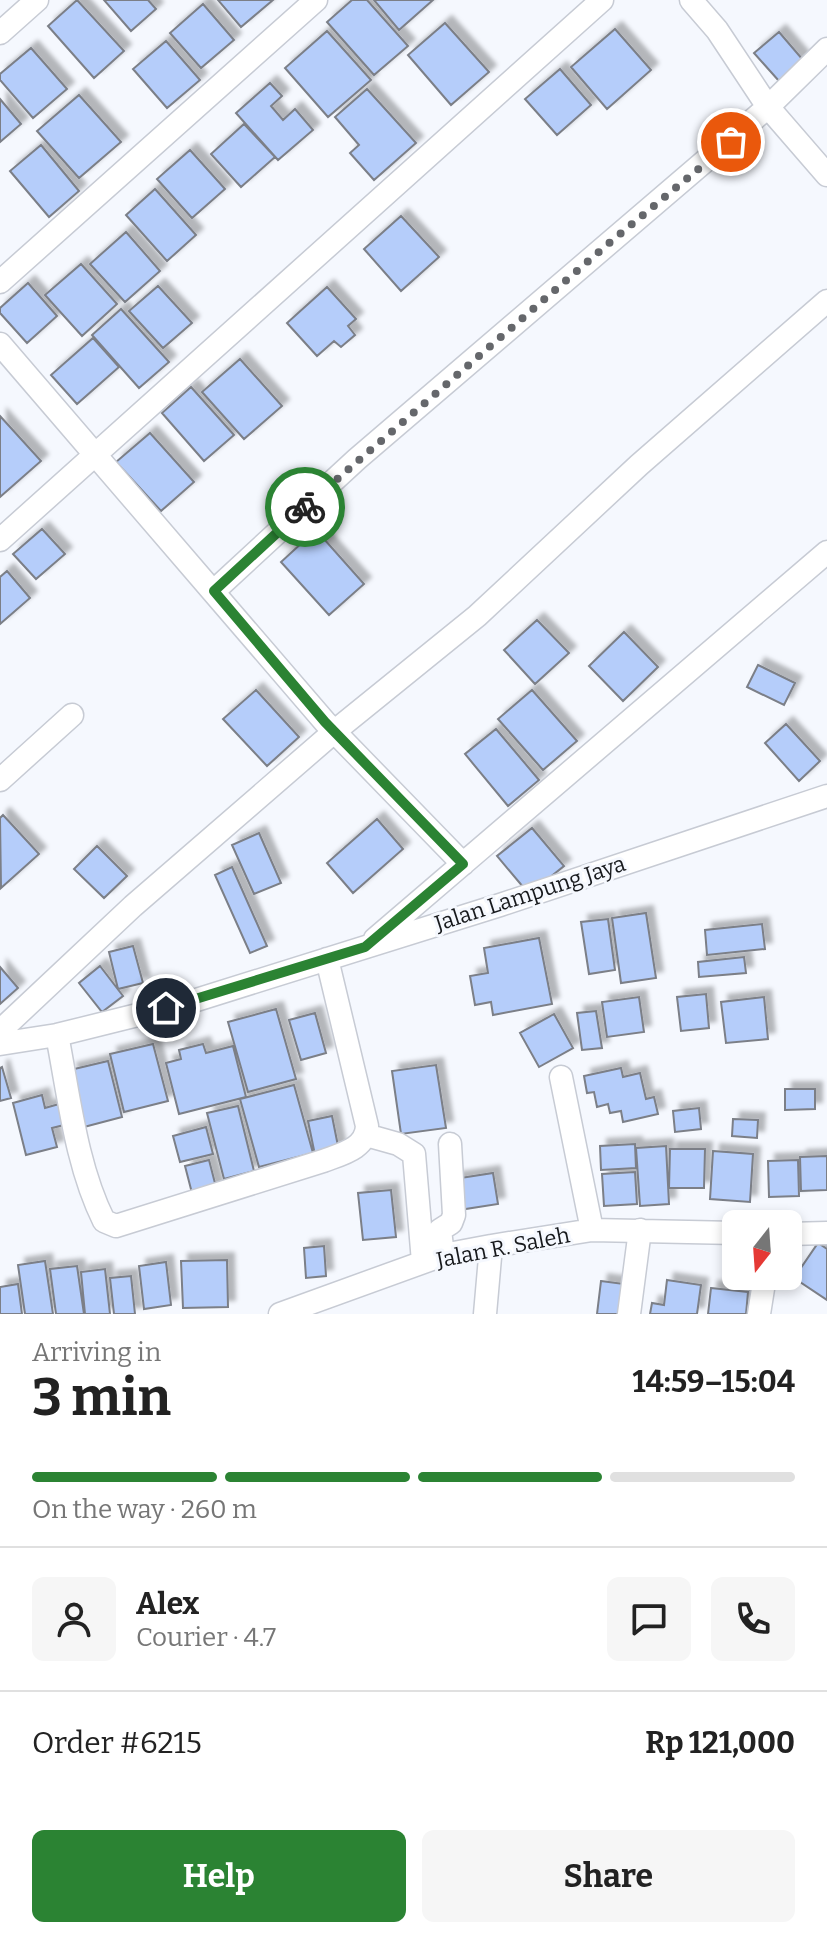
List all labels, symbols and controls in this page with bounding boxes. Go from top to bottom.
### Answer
pin [697,108,765,176]
icon: bag [709,120,753,164]
courier [265,467,345,547]
icon: bike [283,485,327,529]
street label: Jalan Lampung Jaya [430,850,629,937]
pin [132,974,200,1042]
icon: home [144,986,188,1030]
north arrow [722,1210,802,1290]
map controls [722,1210,802,1290]
street label: Jalan R. Saleh [433,1221,572,1274]
text: Arriving in [32,1337,161,1368]
text: 14:59–15:04 [632,1364,795,1400]
text: 3 min [32,1366,171,1429]
text: On the way · 260 m [32,1494,257,1525]
button: person [32,1577,116,1661]
button: chat [607,1577,691,1661]
button: phone [711,1577,795,1661]
text: Alex [136,1586,199,1622]
text: Courier · 4.7 [136,1622,276,1653]
text: Order #6215 [32,1725,202,1761]
text: Rp 121,000 [645,1725,795,1761]
button: Help [32,1830,406,1922]
button: Share [422,1830,795,1922]

